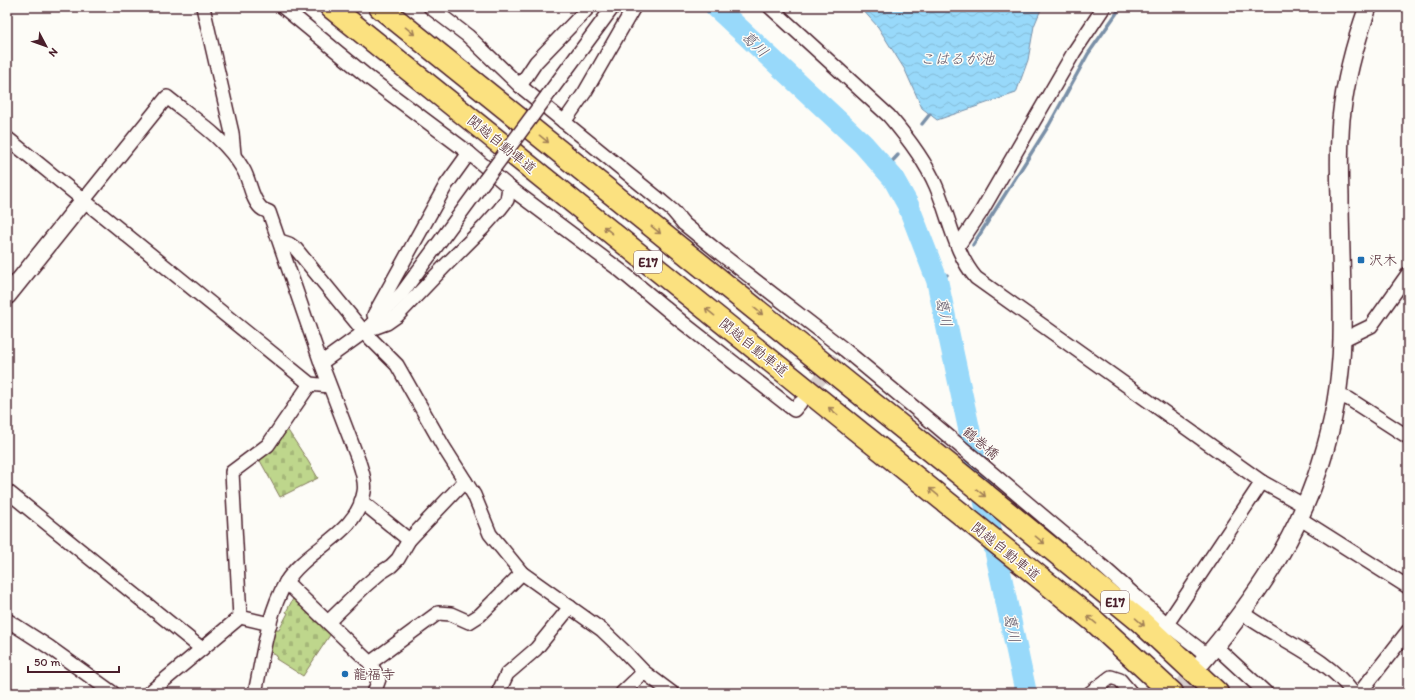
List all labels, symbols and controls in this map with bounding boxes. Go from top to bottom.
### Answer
north arrow [26,26,66,66]
one-way arrow [405,27,416,36]
water label: 葛川 [738,27,772,61]
text: N [46,45,61,59]
water label: こはるが池 [919,50,995,68]
street label: 関越自動車道 [464,111,540,177]
one-way arrow [539,135,550,144]
one-way arrow [651,225,662,234]
one-way arrow [603,226,614,234]
road number: E17 [634,251,662,273]
place label: 沢木 [1369,252,1397,269]
marker: 沢木 [1356,255,1366,265]
water label: 葛川 [932,295,956,329]
one-way arrow [704,307,715,316]
one-way arrow [752,307,763,316]
street label: 関越自動車道 [716,314,792,380]
one-way arrow [827,406,838,415]
street label: 鶴巻橋 [959,423,1002,463]
one-way arrow [928,488,939,497]
one-way arrow [976,488,987,497]
street label: 関越自動車道 [968,518,1044,584]
one-way arrow [1034,536,1045,545]
road number: E17 [1101,591,1129,613]
water label: 葛川 [1000,611,1024,645]
one-way arrow [1086,615,1097,624]
one-way arrow [1135,618,1146,627]
scale bar [28,648,119,674]
text: 50 m [34,655,60,669]
place label: 龍福寺 [353,666,395,683]
marker: 龍福寺 [340,669,350,679]

